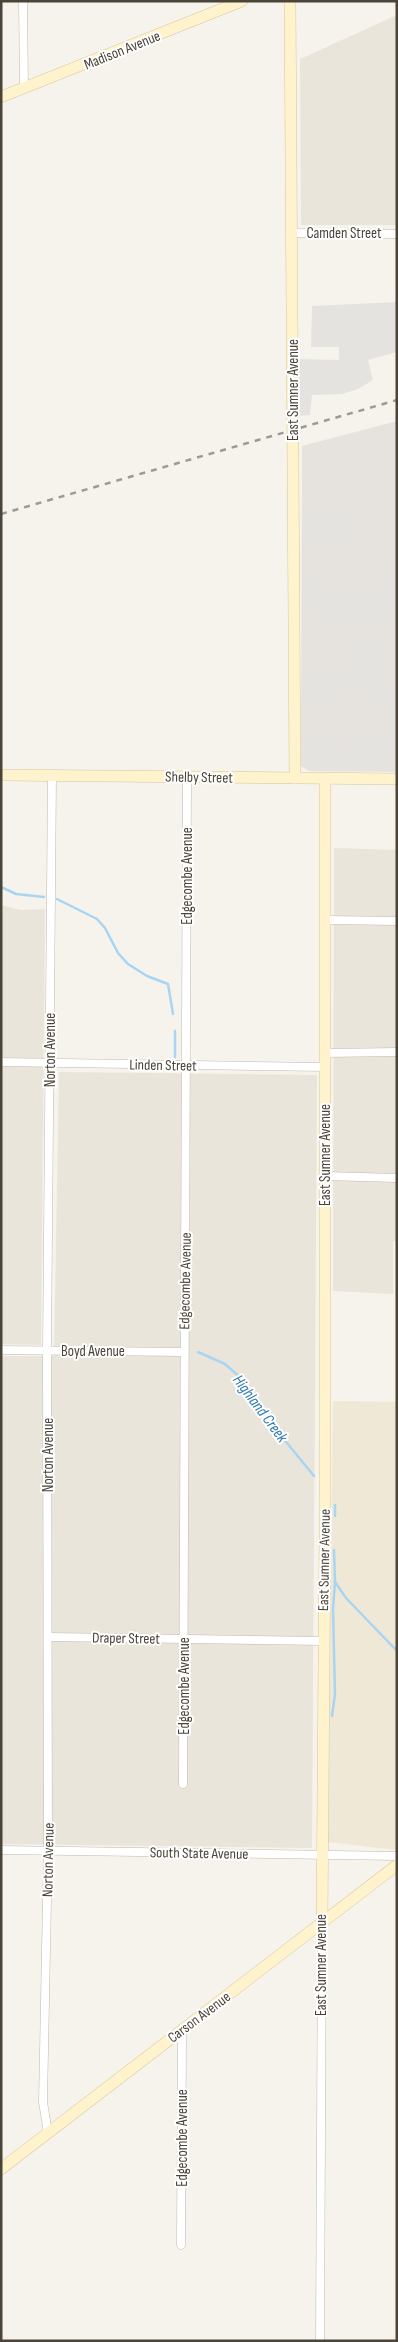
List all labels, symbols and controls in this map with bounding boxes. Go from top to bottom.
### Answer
street label: Madison Avenue [81,27,163,74]
street label: Camden Street [306,224,382,243]
street label: East Sumner Avenue [284,339,303,441]
street label: Shelby Street [165,767,233,788]
street label: Edgecombe Avenue [178,827,197,925]
street label: Norton Avenue [41,1013,60,1087]
street label: Linden Street [129,1055,197,1076]
street label: East Sumner Avenue [316,1104,335,1206]
street label: Edgecombe Avenue [175,1232,196,1330]
street label: Boyd Avenue [61,1342,125,1361]
water label: Highland Creek [228,1371,292,1447]
street label: Norton Avenue [39,1418,58,1492]
street label: East Sumner Avenue [314,1509,335,1611]
street label: Draper Street [92,1628,160,1649]
street label: Edgecombe Avenue [175,1637,194,1735]
street label: Norton Avenue [38,1823,59,1897]
street label: South State Avenue [150,1843,248,1864]
street label: East Sumner Avenue [312,1914,331,2016]
street label: Carson Avenue [164,1988,235,2047]
street label: Edgecombe Avenue [173,2089,192,2187]

